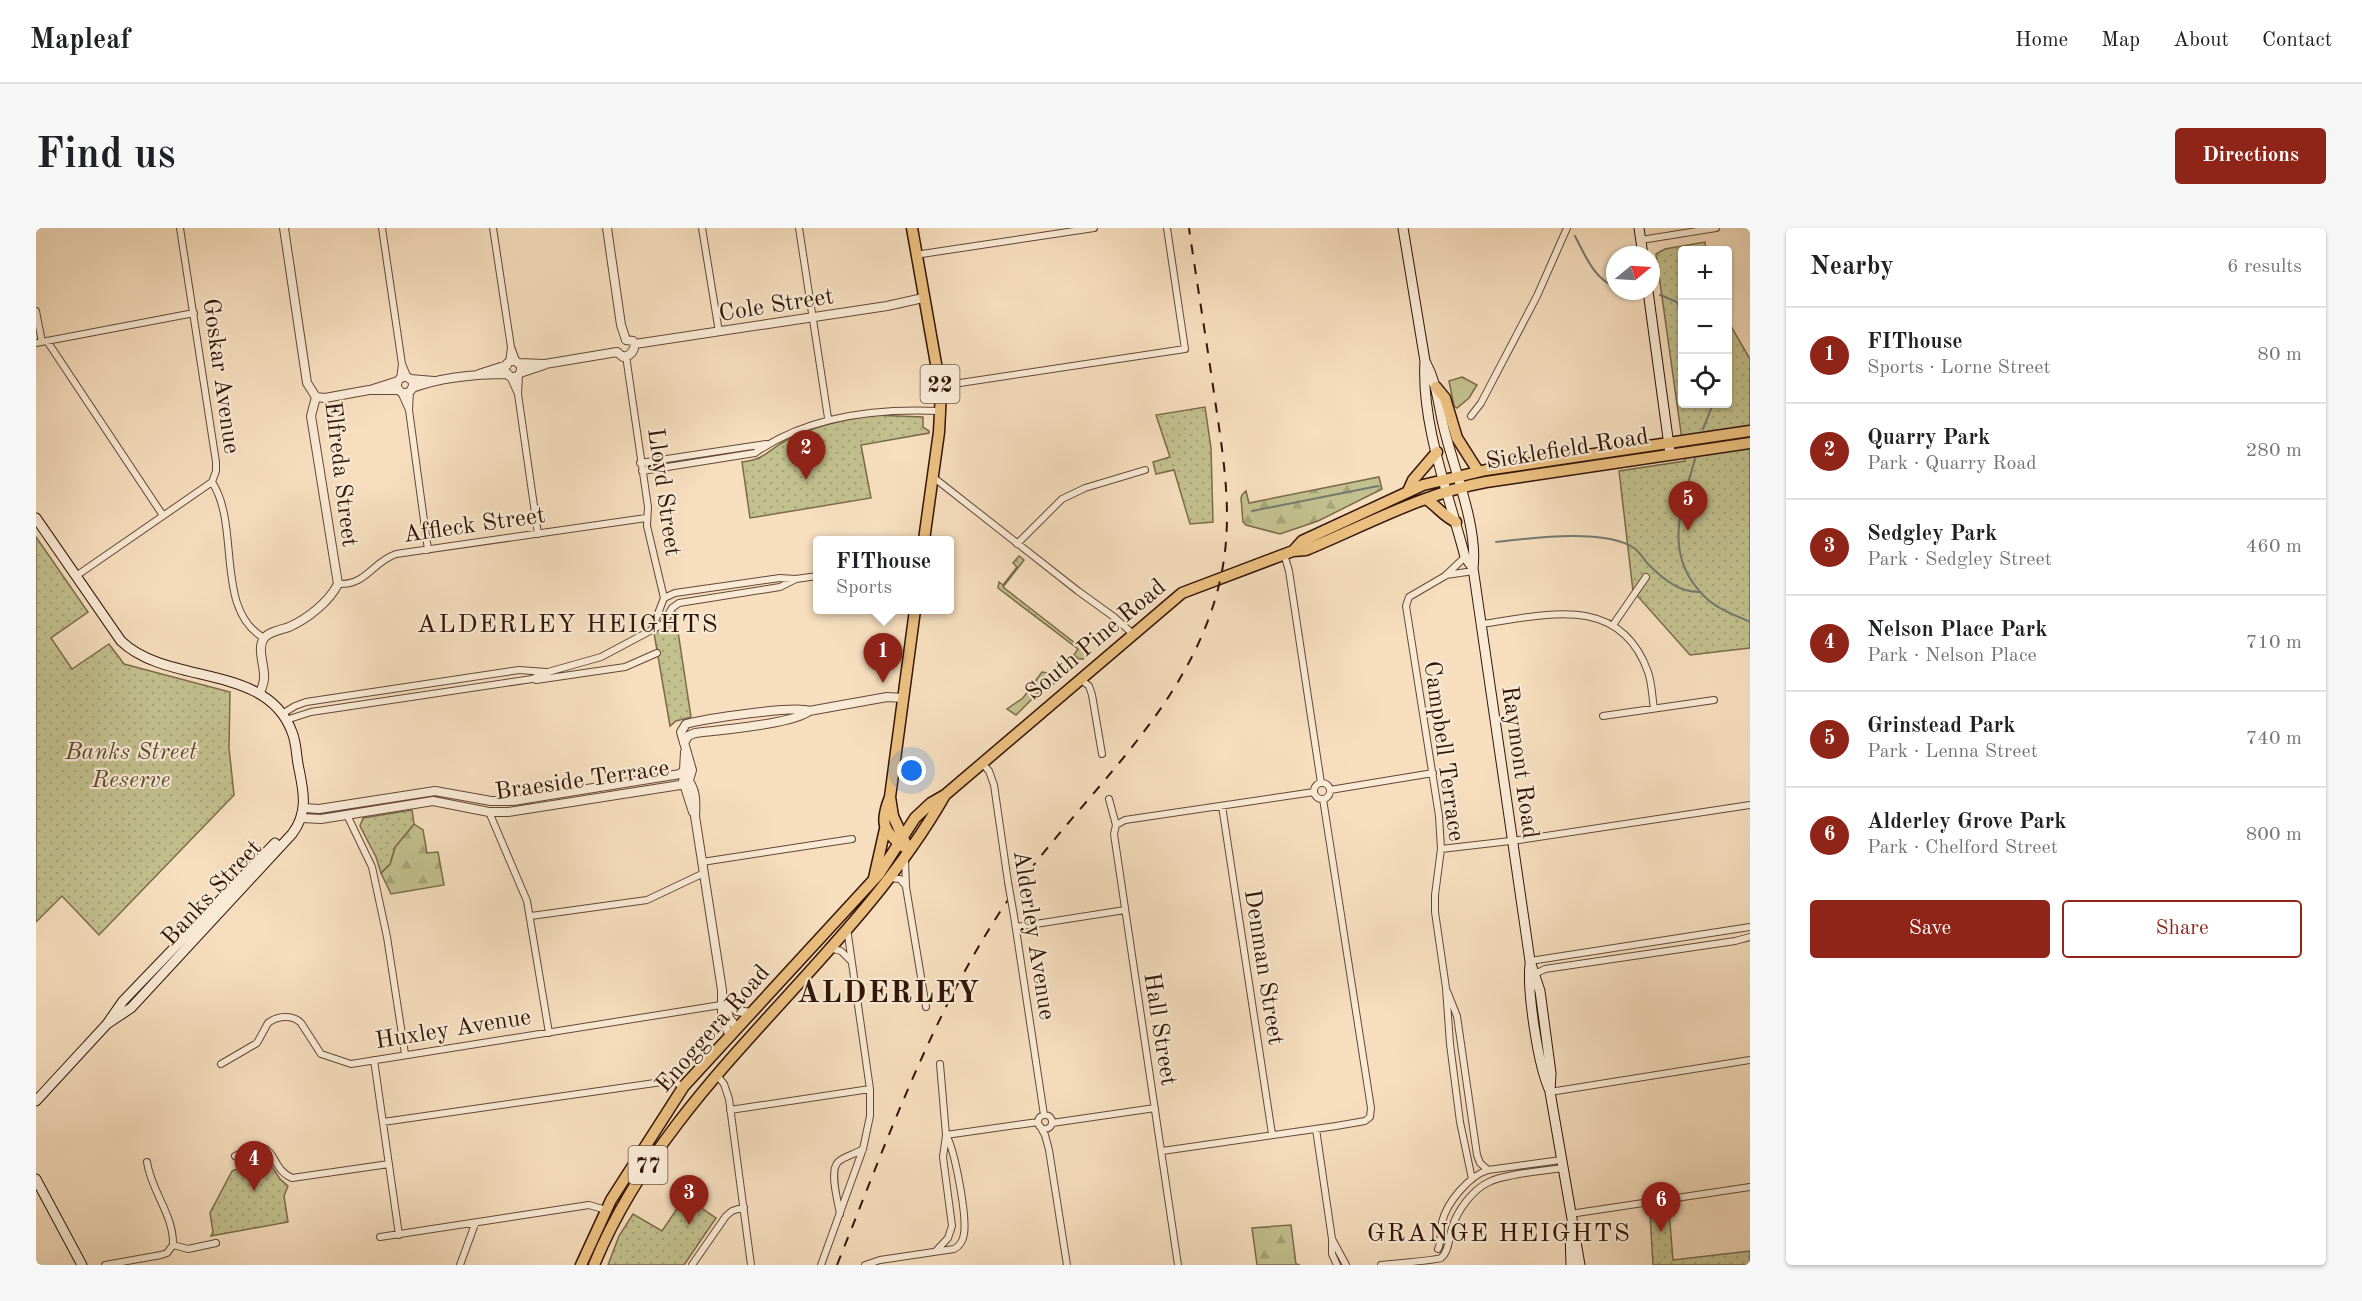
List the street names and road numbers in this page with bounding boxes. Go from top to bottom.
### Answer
street label: Cole Street [717,285,835,327]
street label: Goskar Avenue [197,297,243,456]
road number: 22 [920,365,960,403]
street label: Elfreda Street [319,400,361,548]
street label: Sicklefield Road [1484,425,1651,475]
street label: Lloyd Street [642,427,684,558]
street label: Affleck Street [402,504,547,548]
street label: South Pine Road [1022,575,1171,706]
street label: Campbell Terrace [1418,659,1468,843]
street label: Raymont Road [1496,684,1542,840]
street label: Braeside Terrace [493,757,671,805]
street label: Banks Street [158,836,267,951]
street label: Alderley Avenue [1008,849,1058,1022]
street label: Denman Street [1239,888,1287,1047]
street label: Enoggera Road [652,961,775,1098]
street label: Hall Street [1138,971,1180,1088]
street label: Huxley Avenue [374,1006,533,1054]
road number: 77 [628,1146,668,1184]

